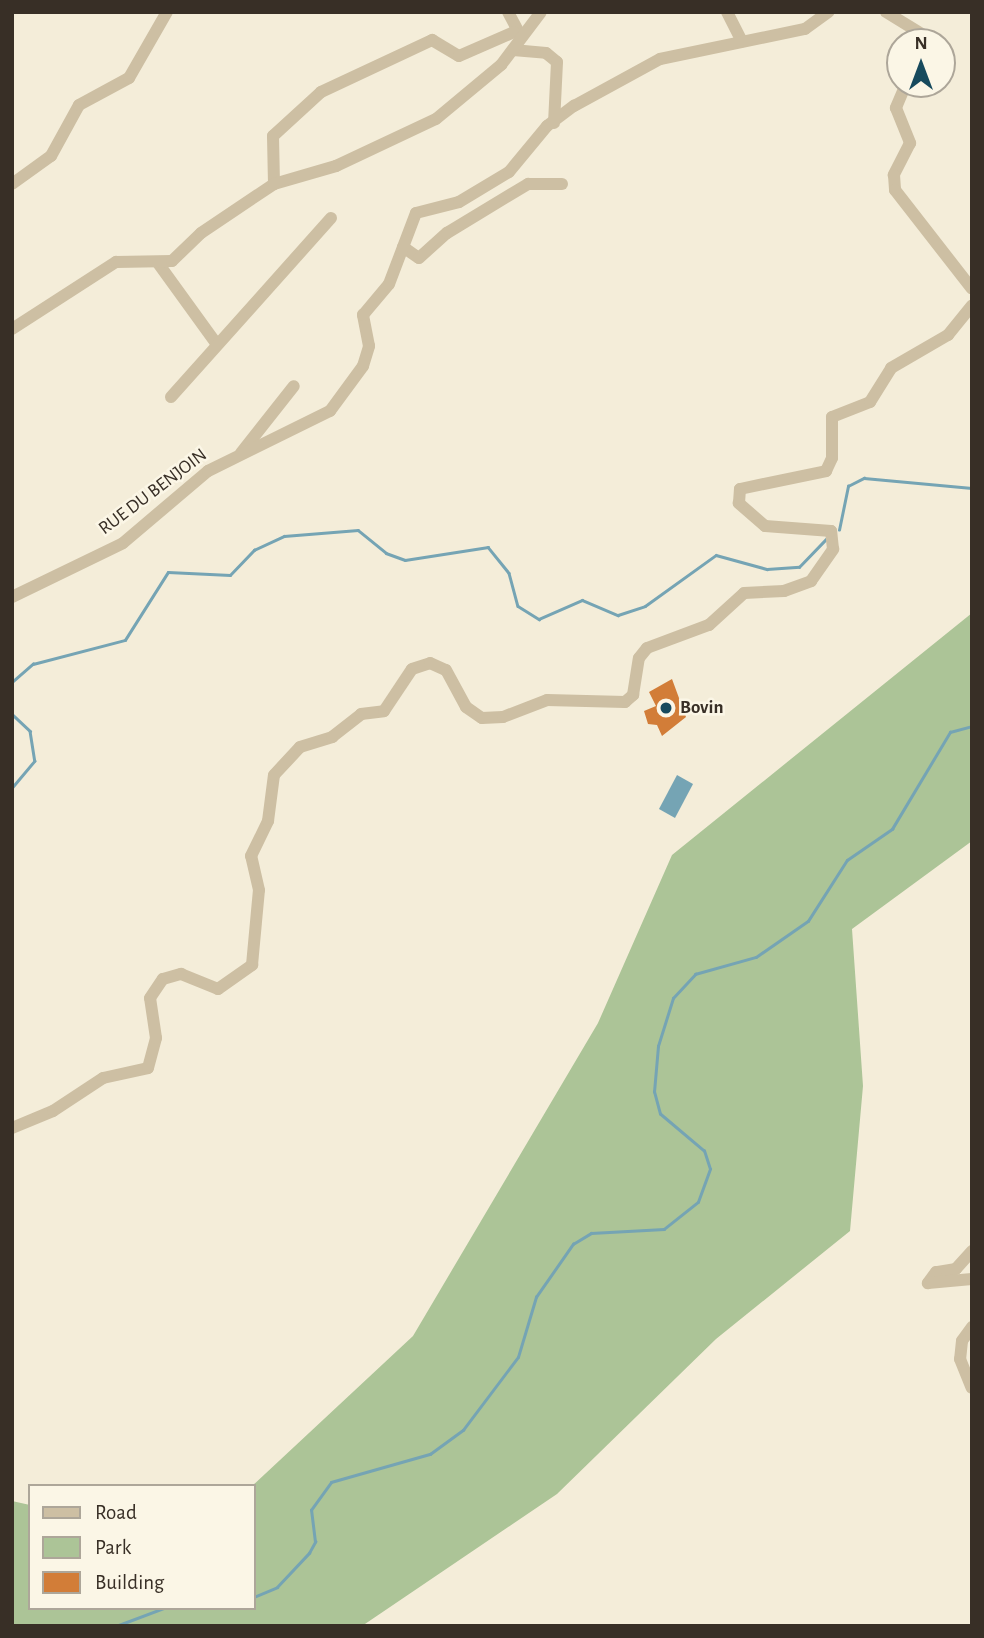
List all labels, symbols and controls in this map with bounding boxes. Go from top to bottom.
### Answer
north arrow [886,28,956,98]
text: N [914,34,928,53]
street label: RUE DU BENJOIN [94,444,212,540]
place label: Bovin [680,697,724,719]
marker: Bovin [658,700,674,716]
legend [28,1484,256,1610]
text: Road [95,1502,137,1523]
text: Park [95,1537,131,1558]
text: Building [95,1572,164,1593]

